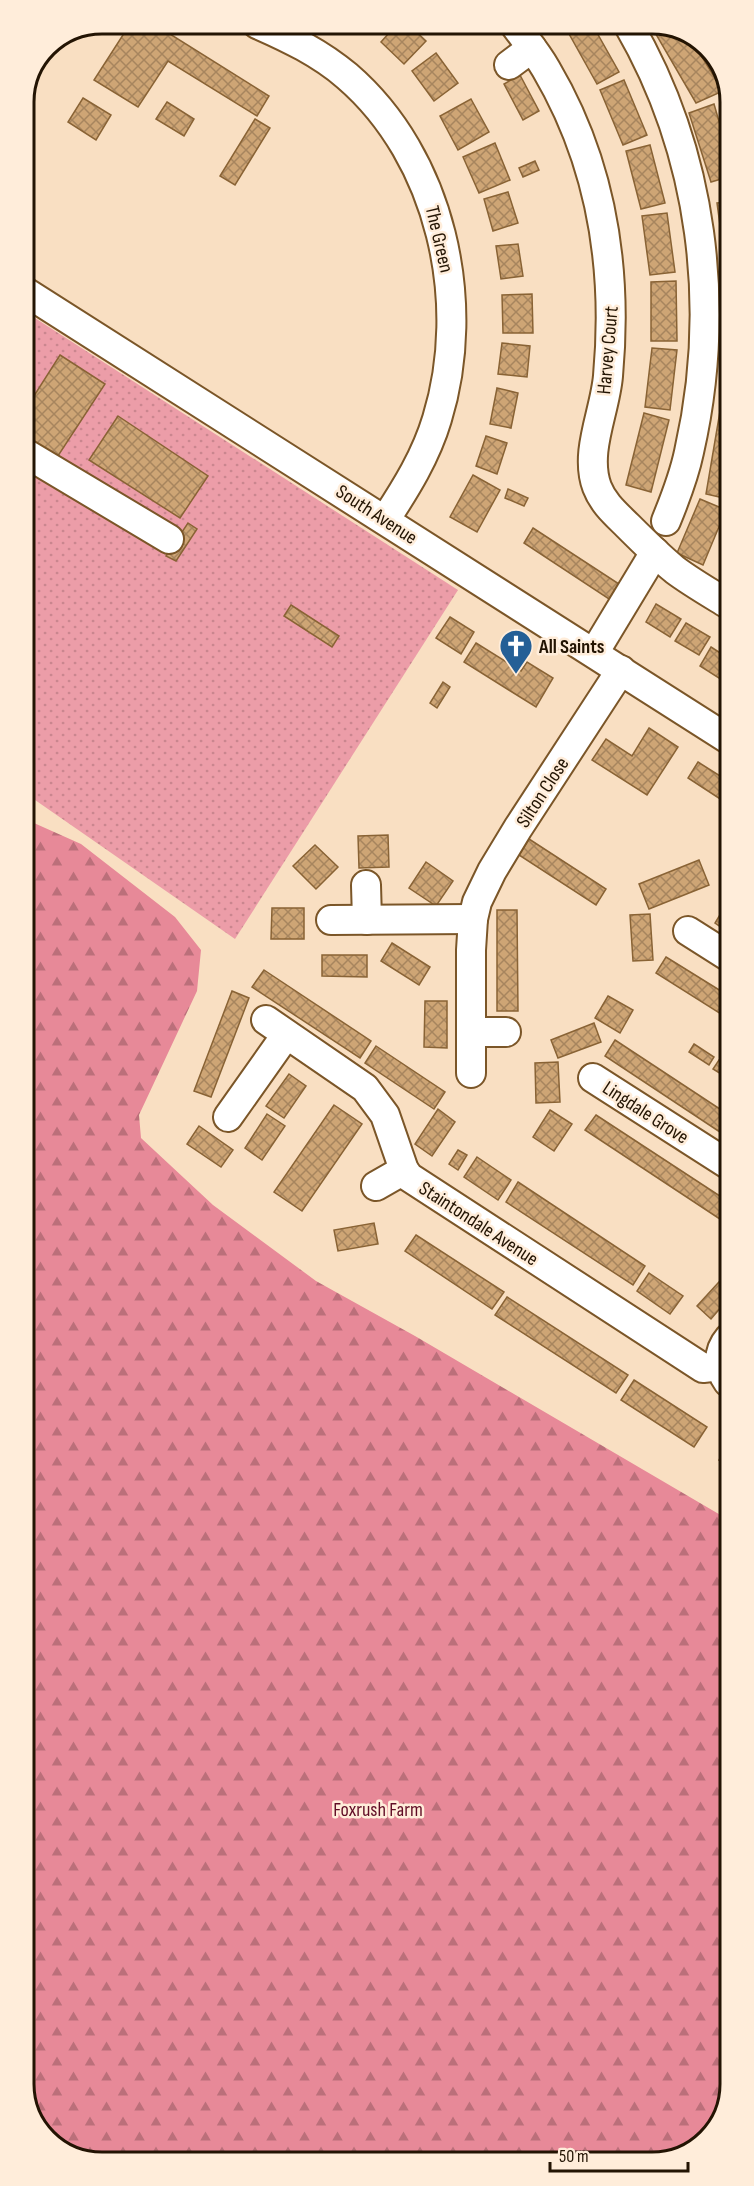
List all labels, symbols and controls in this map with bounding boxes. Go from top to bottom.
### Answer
street label: The Green [420,203,458,275]
street label: Harvey Court [592,305,624,395]
street label: South Avenue [331,480,422,550]
church icon: All Saints [498,628,534,675]
place label: All Saints [538,635,605,659]
street label: Silton Close [511,753,574,832]
street label: Lingdale Grove [598,1076,693,1150]
street label: Staintondale Avenue [414,1176,543,1271]
park label: Foxrush Farm [333,1798,423,1822]
scale bar [550,2135,688,2173]
text: 50 m [559,2146,589,2167]

